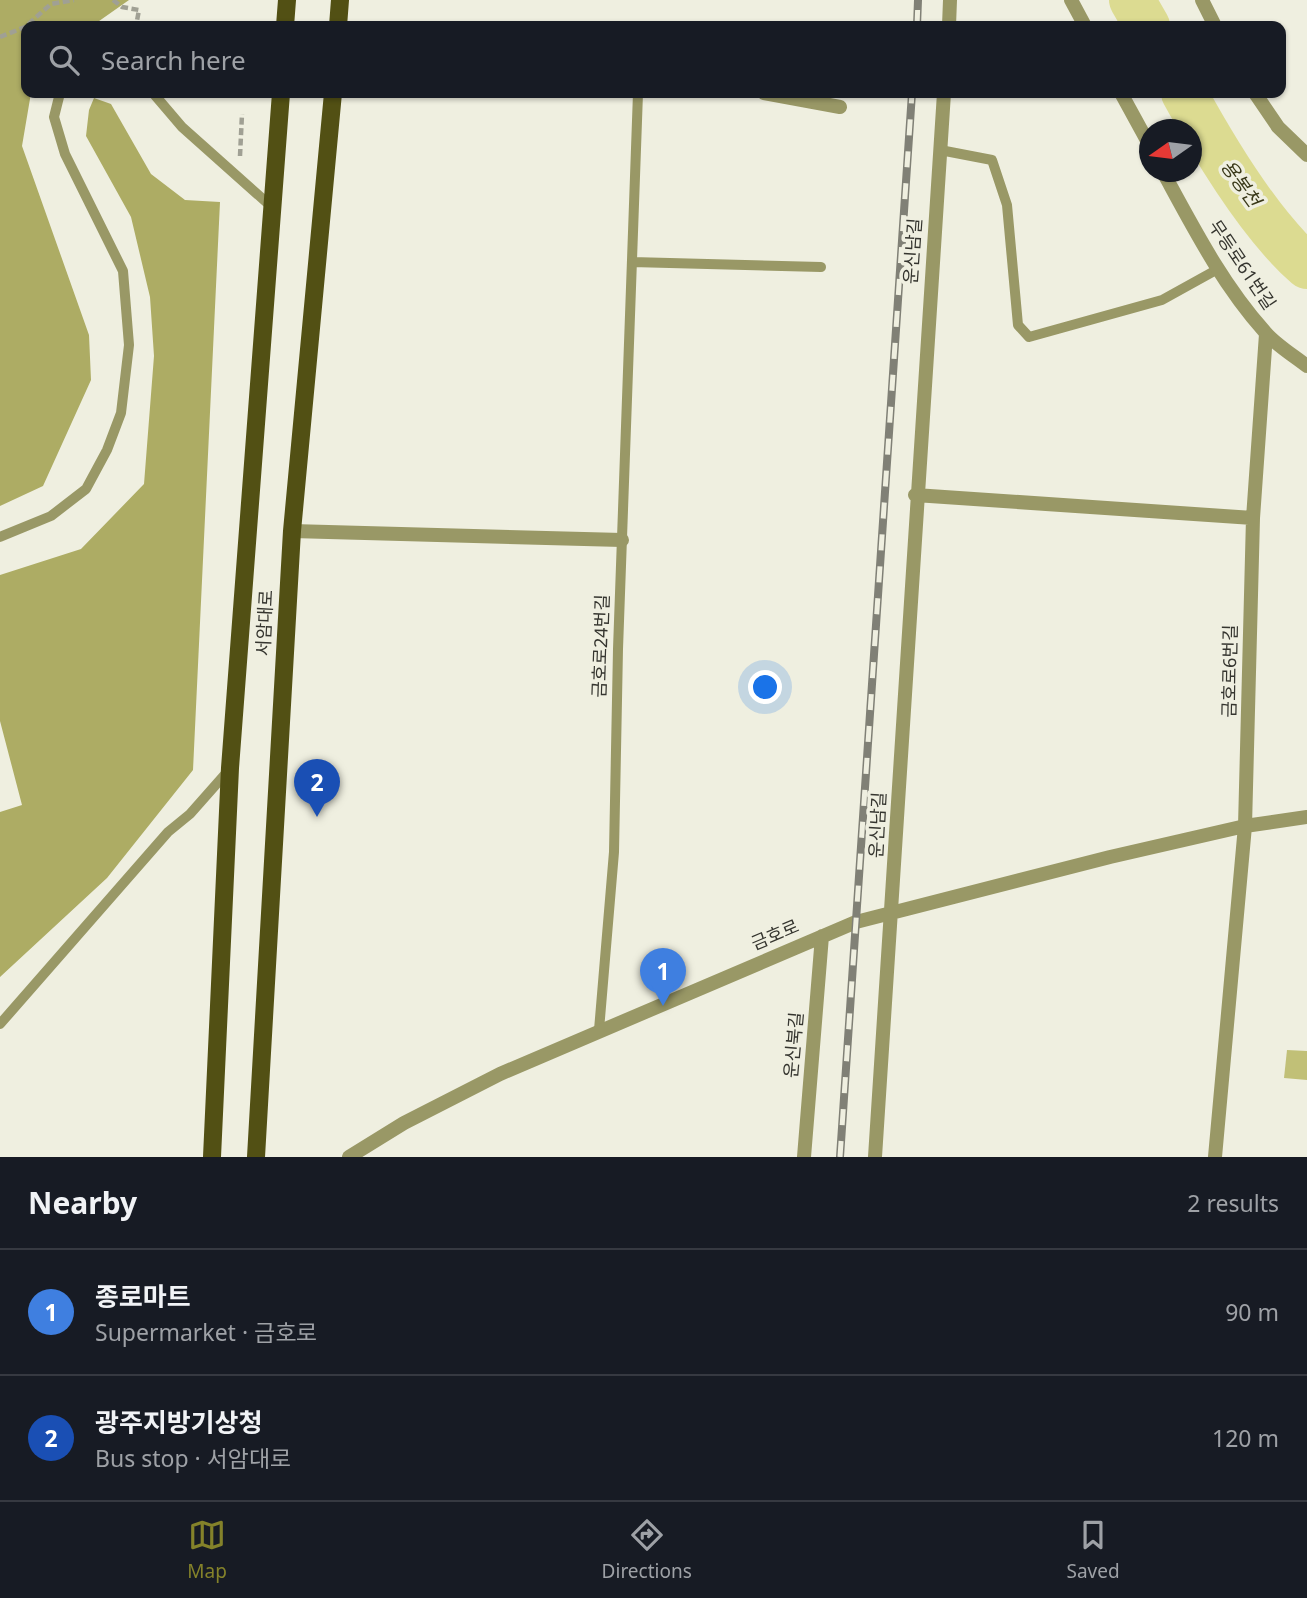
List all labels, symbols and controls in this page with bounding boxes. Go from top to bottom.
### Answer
search box [21,21,1286,98]
icon: search [45,41,83,79]
text: Search here [101,42,246,78]
north arrow [1139,119,1202,182]
water label: 용봉천 [1215,154,1268,213]
street label: 무등로61번길 [1204,215,1282,314]
street label: 운신남길 [898,217,926,285]
street label: 서암대로 [250,589,278,657]
street label: 금호로24번길 [586,594,614,698]
street label: 금호로6번길 [1216,624,1242,718]
your location [748,670,782,704]
pin: 2 [294,759,340,817]
street label: 운신남길 [863,791,891,859]
street label: 금호로 [747,913,802,955]
pin: 1 [640,948,686,1006]
street label: 운신북길 [778,1011,808,1079]
text: Nearby [28,1182,137,1223]
text: 2 results [1187,1187,1279,1219]
text: 종로마트 [95,1278,191,1314]
text: 1 [44,1296,58,1328]
text: 90 m [1225,1296,1279,1328]
text: Supermarket · 금호로 [95,1316,318,1348]
text: 광주지방기상청 [95,1404,262,1440]
text: 2 [44,1422,58,1454]
text: 120 m [1212,1422,1279,1454]
text: Bus stop · 서암대로 [95,1442,291,1474]
tab: Map [187,1516,227,1584]
tab: Directions [602,1516,692,1584]
tab: Saved [1066,1516,1120,1584]

